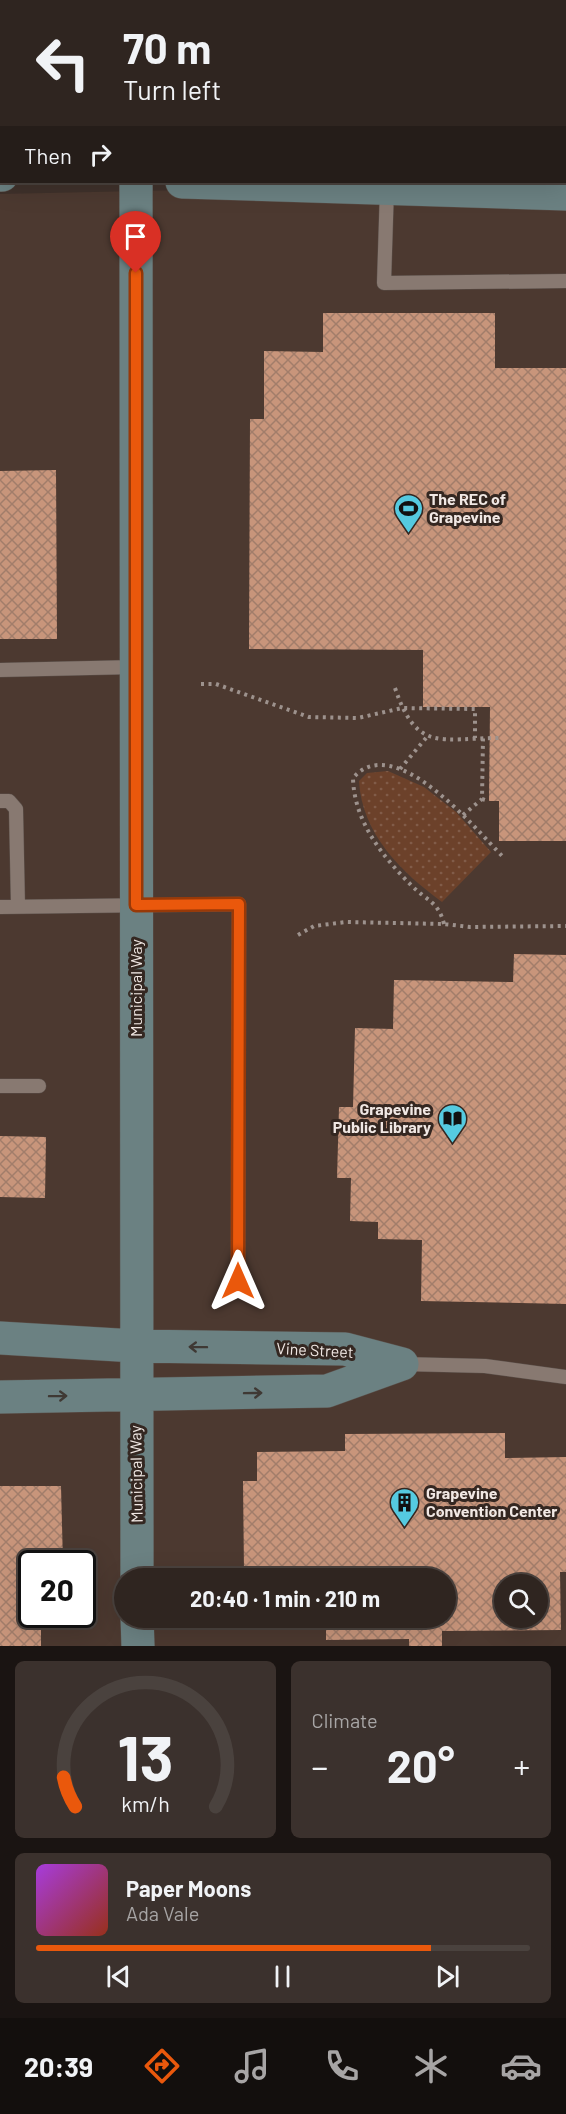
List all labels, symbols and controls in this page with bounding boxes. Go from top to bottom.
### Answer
text: 70 m [123,22,211,72]
icon: left [24,24,102,102]
text: Turn left [123,73,221,105]
icon: right [84,138,117,171]
text: Then [24,142,72,168]
pin [110,211,161,273]
icon: arrive [119,220,152,253]
place label: The REC of Grapevine [429,489,506,526]
sports icon: The REC of Grapevine [392,492,424,534]
street label: Municipal Way [126,939,145,1037]
place label: Grapevine Public Library [333,1099,431,1136]
library icon: Grapevine Public Library [436,1102,468,1144]
position arrow [206,1249,270,1313]
street label: Vine Street [276,1338,354,1361]
one-way arrow [189,1341,209,1353]
one-way arrow [243,1387,263,1399]
one-way arrow [48,1390,68,1402]
street label: Municipal Way [125,1424,146,1523]
place label: Grapevine Convention Center [426,1483,557,1520]
building icon: Grapevine Convention Center [389,1486,421,1528]
speed limit sign: 20 [18,1550,96,1628]
map controls [494,1574,548,1628]
button: search [494,1574,548,1628]
text: 20:40 · 1 min · 210 m [190,1585,380,1611]
text: Climate [312,1708,378,1732]
text: 13 [117,1719,173,1793]
text: 20° [387,1738,455,1792]
text: − [312,1746,328,1786]
text: + [514,1746,530,1786]
text: km/h [121,1791,170,1816]
text: Paper Moons [126,1875,251,1901]
text: Ada Vale [126,1901,199,1925]
icon: previous [102,1960,135,1993]
icon: pause [266,1960,299,1993]
icon: next [431,1960,464,1993]
icon: directions [141,2045,183,2087]
icon: music [231,2045,273,2087]
icon: phone [321,2045,363,2087]
icon: climate [410,2045,452,2087]
icon: car [500,2045,542,2087]
text: 20:39 [24,2050,93,2082]

